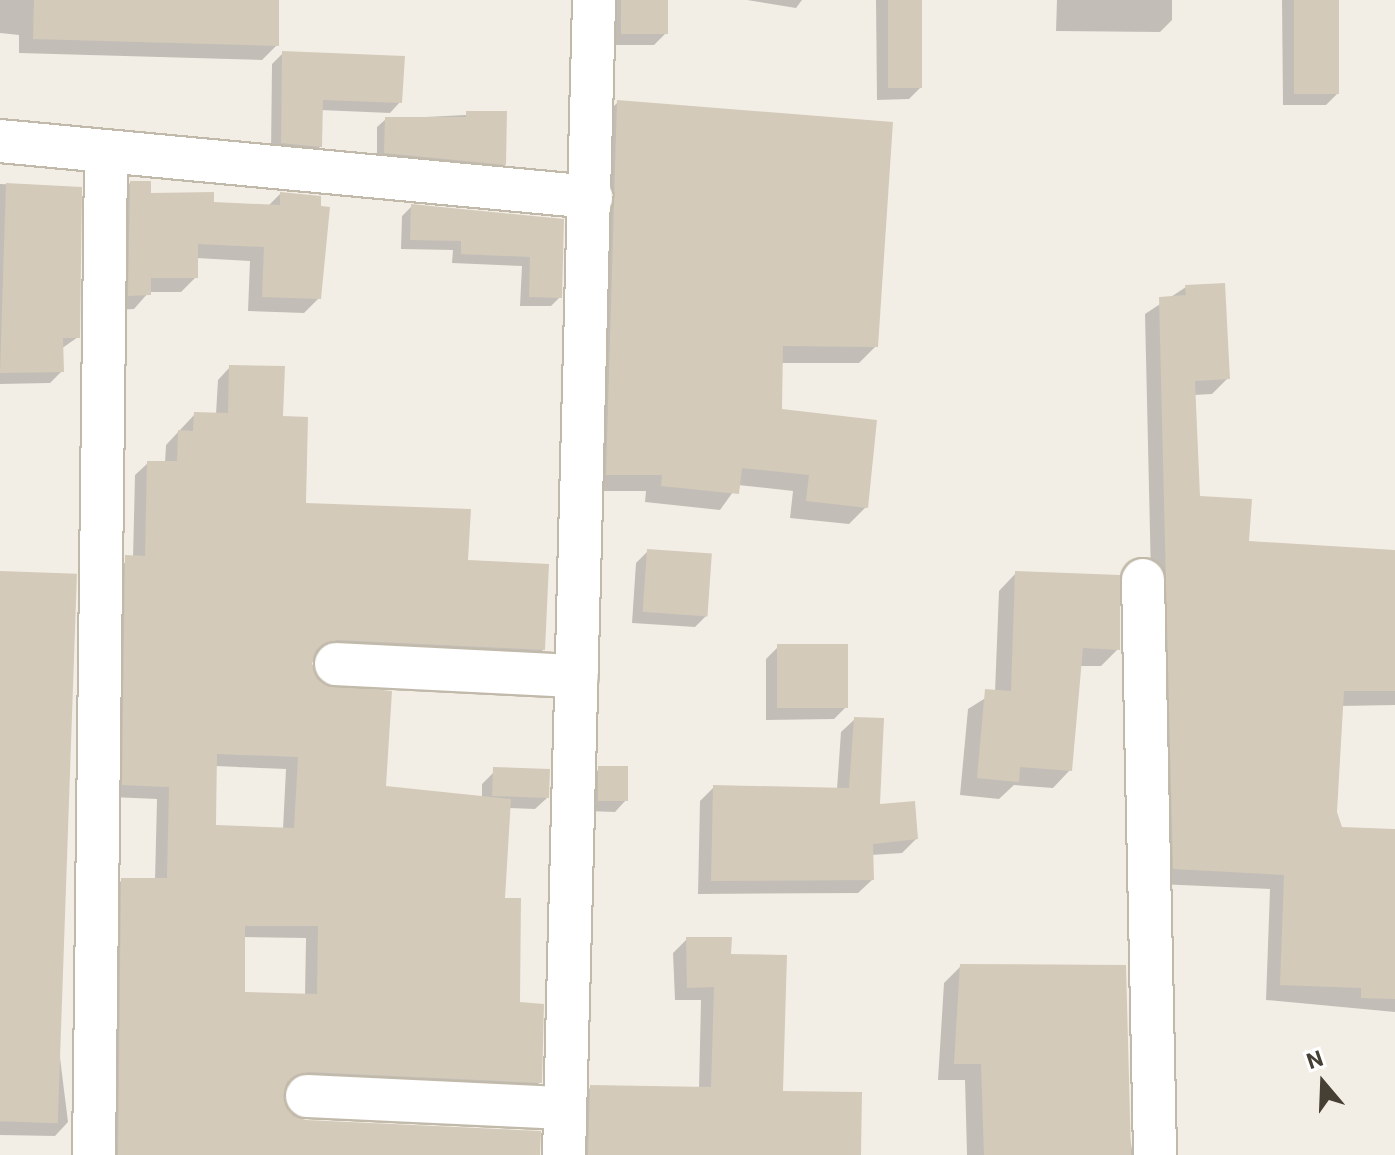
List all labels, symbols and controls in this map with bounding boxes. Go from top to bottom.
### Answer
north arrow [1283,1043,1363,1123]
text: N [1304,1045,1326,1074]

